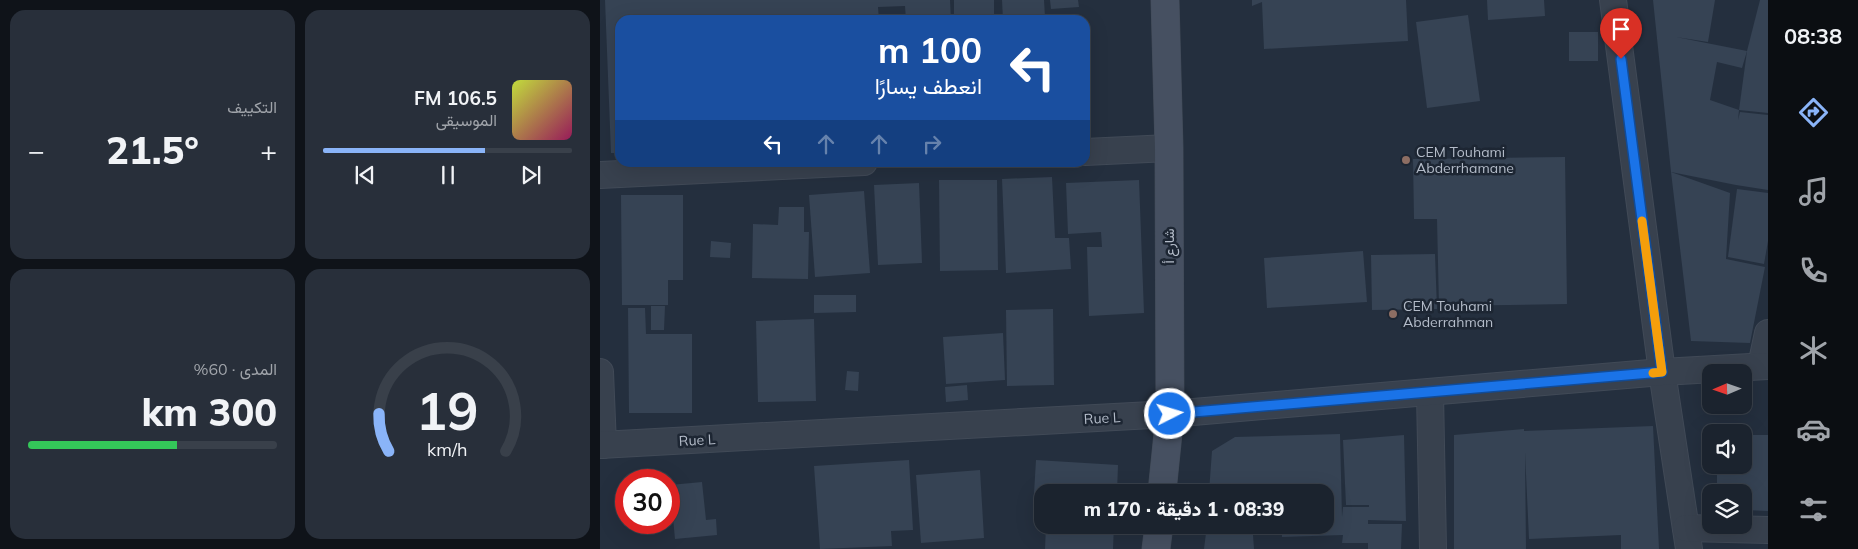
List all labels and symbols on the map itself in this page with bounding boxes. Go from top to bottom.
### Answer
pin [1600,8,1642,59]
place label: CEM Touhami Abderrhamane [1416,143,1514,177]
marker: CEM Touhami Abderrhamane [1400,154,1412,166]
street label: شارع أ [1160,228,1180,264]
place label: CEM Touhami Abderrahman [1403,297,1493,331]
marker: CEM Touhami Abderrahman [1387,308,1399,320]
north arrow [1702,364,1752,414]
position arrow [1143,387,1195,439]
street label: Rue L [1083,408,1121,428]
street label: Rue L [678,430,716,450]
speed limit sign: 30 [615,469,680,534]

